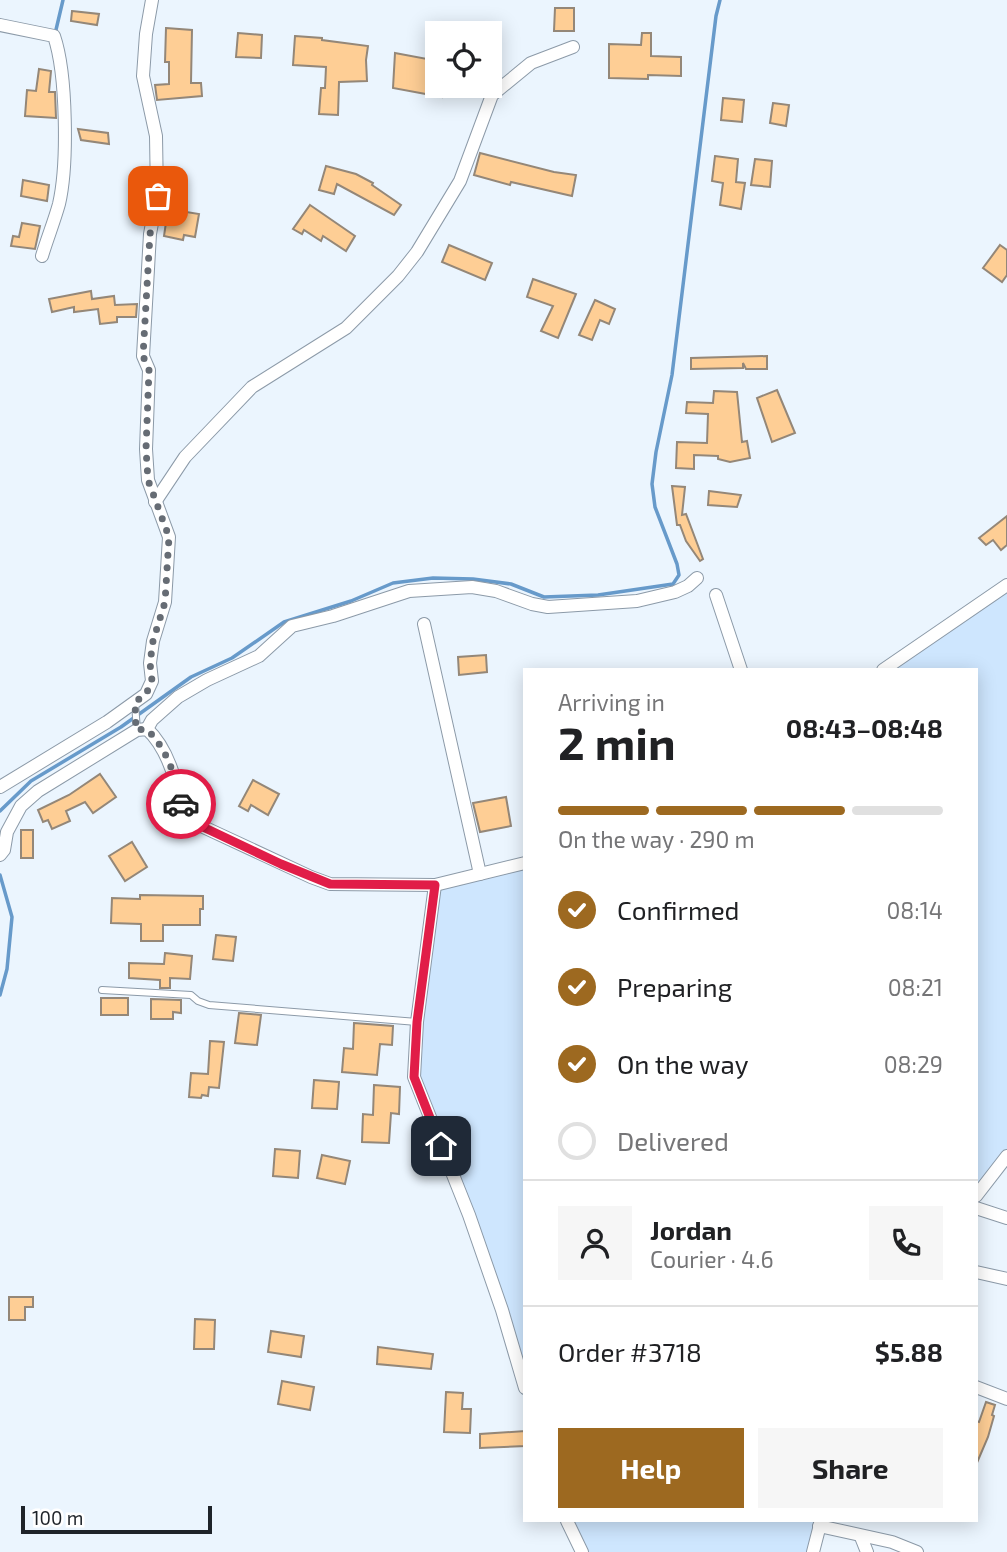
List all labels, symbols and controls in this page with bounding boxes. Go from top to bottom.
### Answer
map controls [425,21,502,98]
button: locate [425,21,502,98]
pin [128,166,188,226]
icon: bag [139,177,177,215]
text: Arriving in [558,688,665,716]
text: 08:43–08:48 [786,712,943,743]
text: 2 min [558,714,676,769]
courier [146,769,216,839]
icon: car [162,785,200,823]
text: On the way · 290 m [558,825,755,853]
icon: check [558,891,596,929]
text: Confirmed [617,894,740,925]
text: 08:14 [886,896,943,924]
icon: check [558,968,596,1006]
text: Preparing [617,971,732,1002]
text: 08:21 [888,973,943,1001]
icon: check [558,1045,596,1083]
text: On the way [617,1048,748,1079]
text: 08:29 [884,1050,943,1078]
pin [411,1116,471,1176]
text: Delivered [617,1125,729,1156]
icon: home [422,1127,460,1165]
button: person [558,1206,632,1280]
button: phone [869,1206,943,1280]
text: Jordan [650,1214,732,1245]
text: Courier · 4.6 [650,1245,774,1273]
text: Order #3718 [558,1336,702,1367]
text: $5.88 [875,1336,943,1367]
button: Help [558,1428,744,1508]
button: Share [758,1428,943,1508]
scale bar [21,1503,212,1535]
text: 100 m [32,1506,83,1529]

